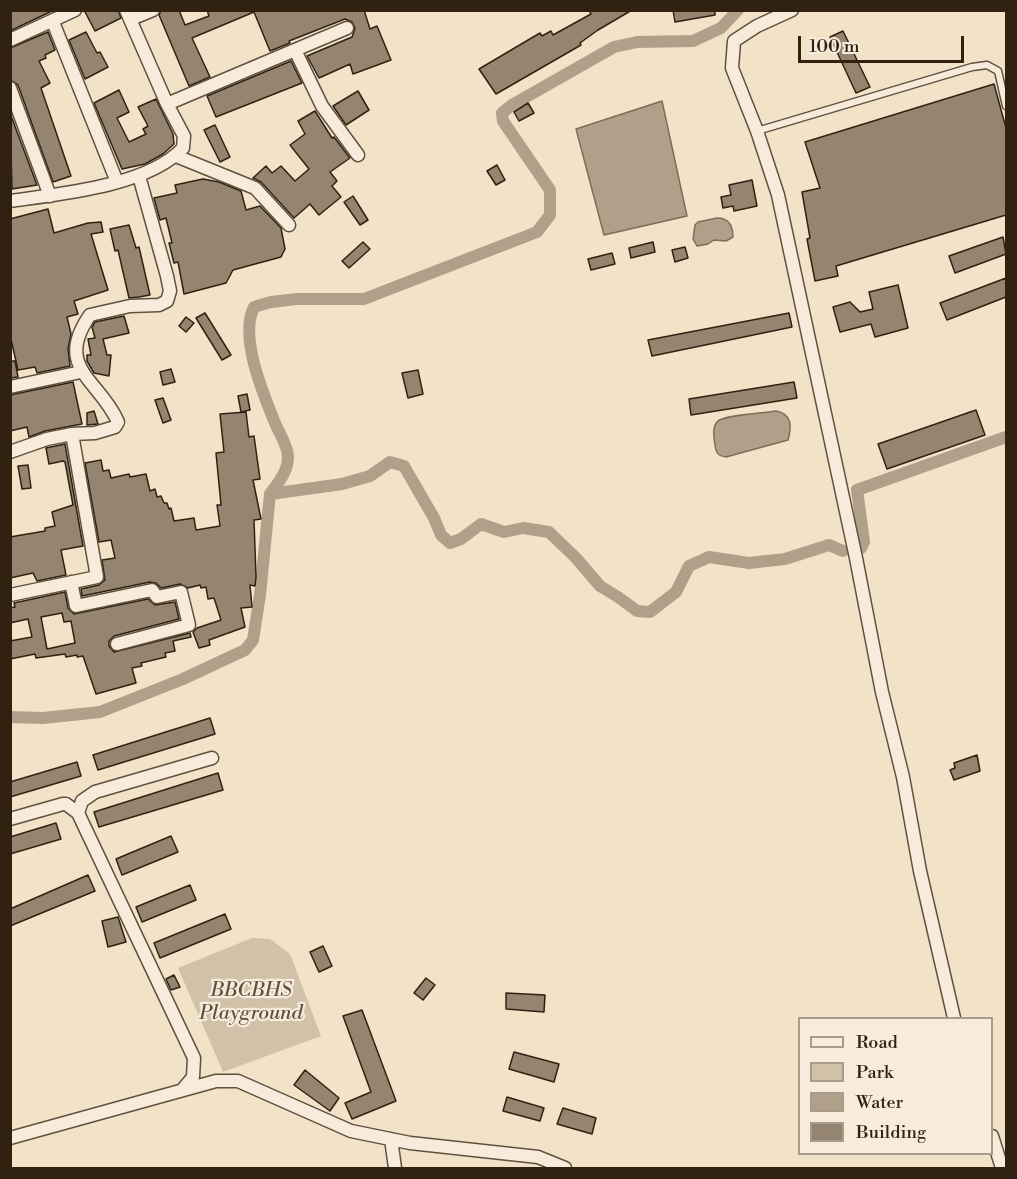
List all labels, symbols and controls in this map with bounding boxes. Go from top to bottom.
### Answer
scale bar [801,24,968,62]
text: 100 m [809,35,860,58]
park label: BBCBHS Playground [199,979,303,1026]
legend [798,1017,993,1155]
text: Road [856,1031,898,1054]
text: Park [856,1061,893,1084]
text: Water [856,1091,903,1114]
text: Building [856,1121,926,1144]

